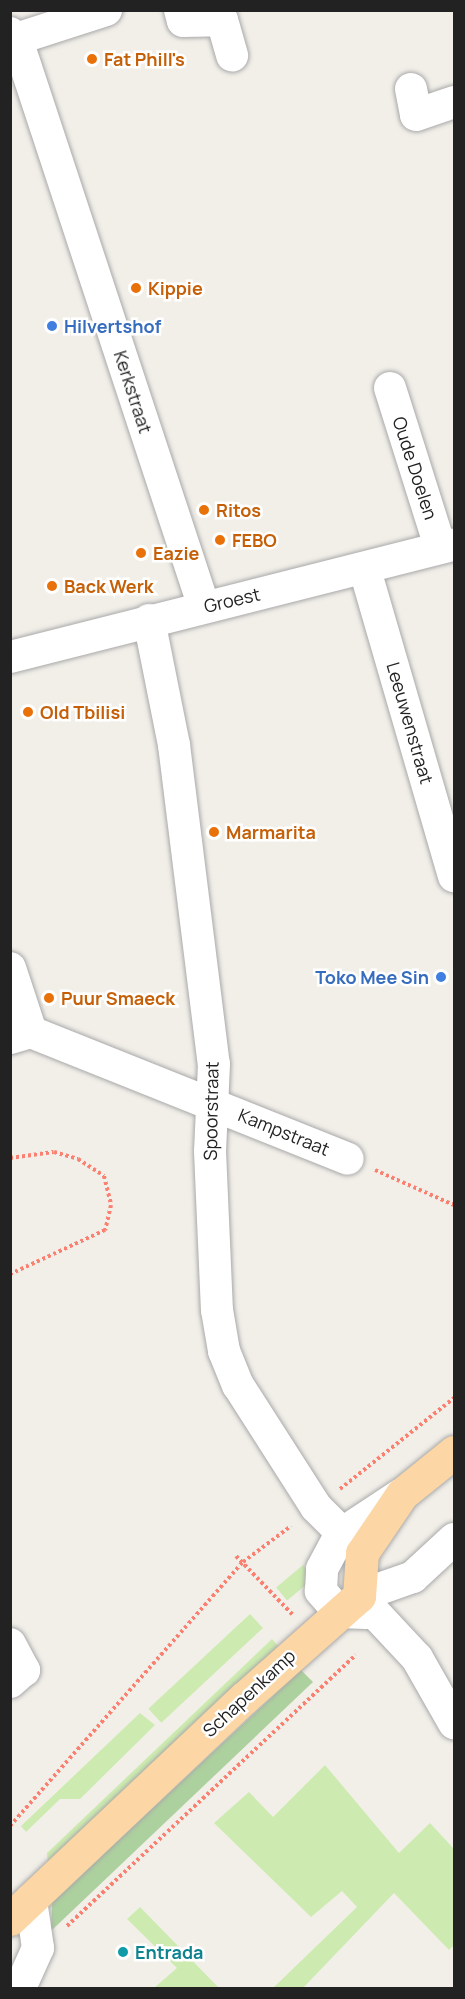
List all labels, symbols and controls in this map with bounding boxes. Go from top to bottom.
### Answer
place label: Fat Phill's [104,48,185,70]
marker: Fat Phill's [85,52,99,66]
place label: Kippie [148,277,203,299]
marker: Kippie [129,281,143,295]
place label: Hilvertshof [64,315,161,337]
marker: Hilvertshof [45,319,59,333]
street label: Kerkstraat [109,348,157,436]
street label: Oude Doelen [388,414,442,522]
place label: Ritos [216,499,261,521]
marker: Ritos [197,503,211,517]
place label: FEBO [232,529,277,551]
marker: FEBO [213,533,227,547]
place label: Eazie [153,542,199,564]
marker: Eazie [134,546,148,560]
place label: Back Werk [64,575,154,597]
marker: Back Werk [45,579,59,593]
street label: Groest [202,583,262,617]
street label: Leeuwenstraat [382,660,438,786]
place label: Old Tbilisi [40,701,125,723]
marker: Old Tbilisi [21,705,35,719]
place label: Marmarita [226,821,316,843]
marker: Marmarita [207,825,221,839]
place label: Toko Mee Sin [315,966,429,988]
marker: Toko Mee Sin [434,970,448,984]
place label: Puur Smaeck [61,987,175,1009]
marker: Puur Smaeck [42,991,56,1005]
street label: Spoorstraat [199,1061,223,1161]
street label: Kampstraat [235,1104,333,1160]
street label: Schapenkamp [198,1645,300,1741]
place label: Entrada [135,1941,203,1963]
marker: Entrada [116,1945,130,1959]

